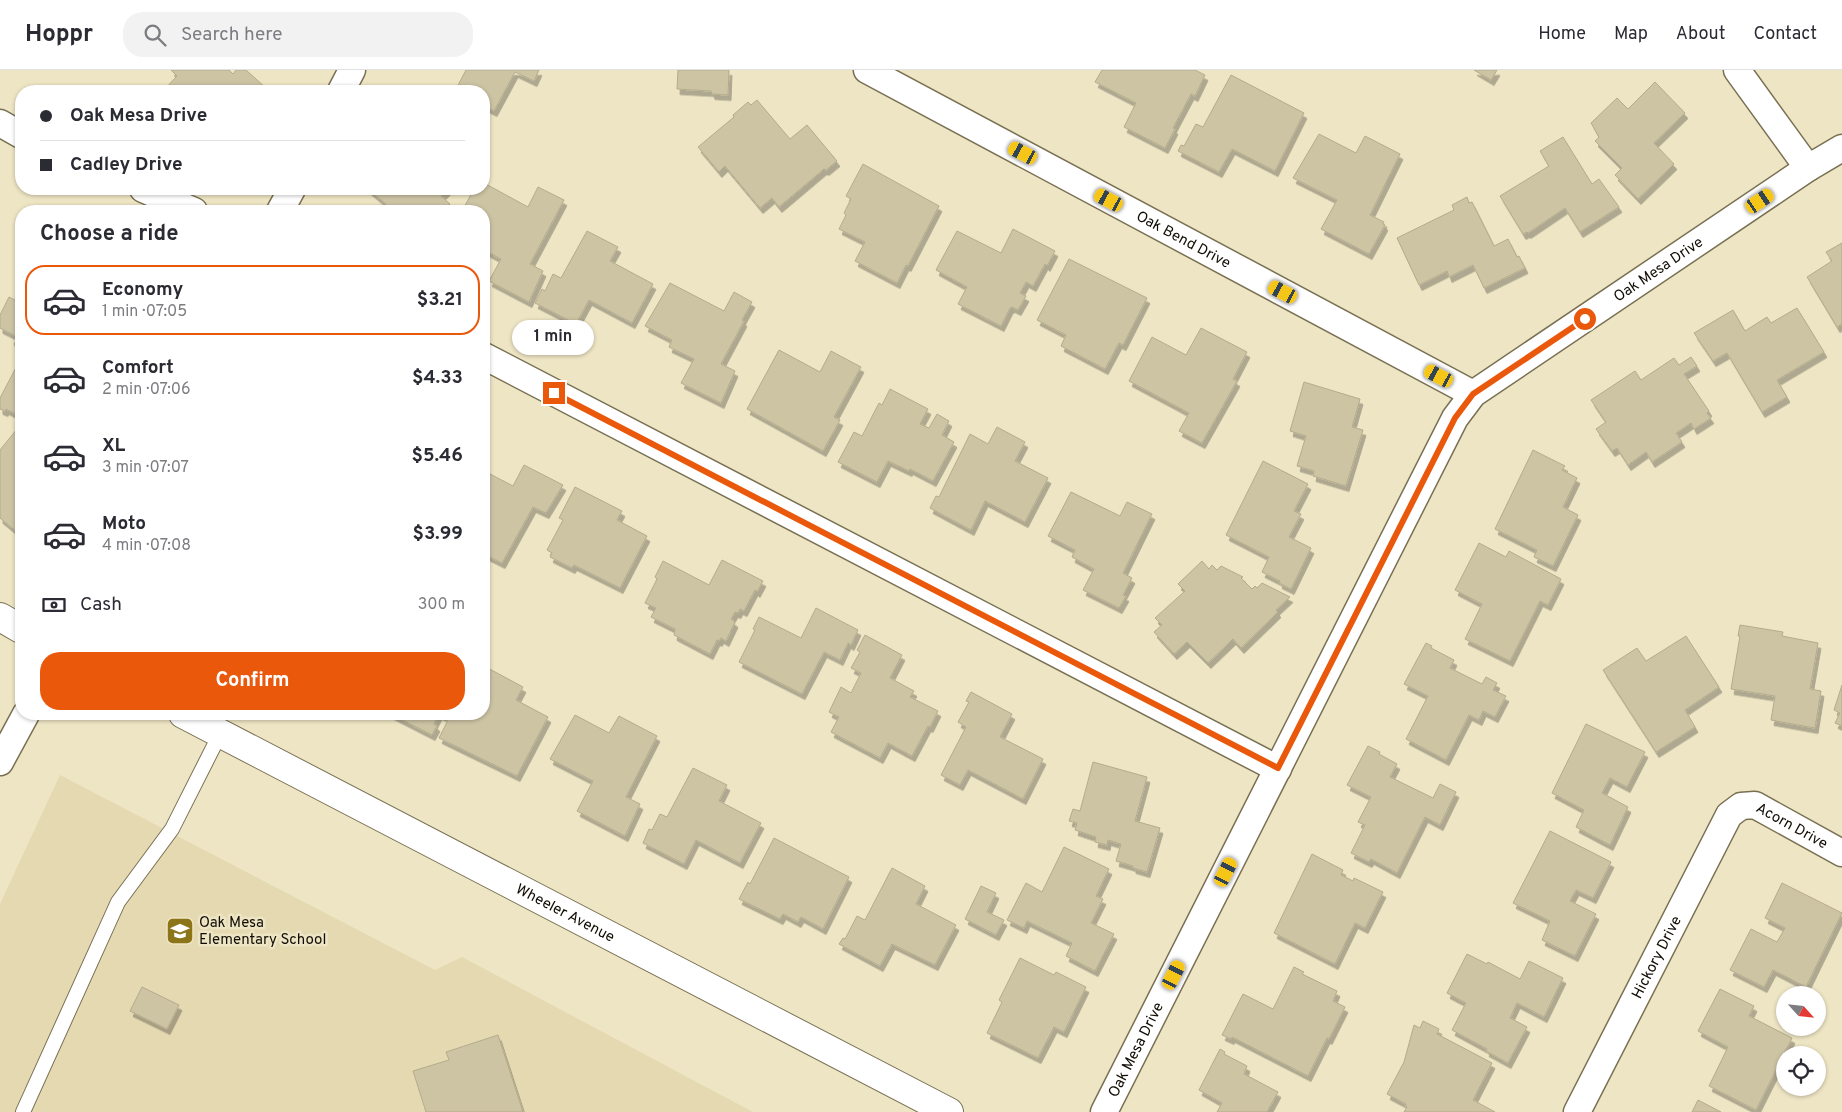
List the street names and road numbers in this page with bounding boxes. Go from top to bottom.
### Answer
street label: Oak Bend Drive [1132,208,1233,274]
street label: Oak Mesa Drive [1611,233,1707,307]
street label: Acorn Drive [1752,799,1831,854]
street label: Wheeler Avenue [512,881,617,948]
street label: Hickory Drive [1629,913,1687,1002]
street label: Oak Mesa Drive [1105,1000,1169,1101]

